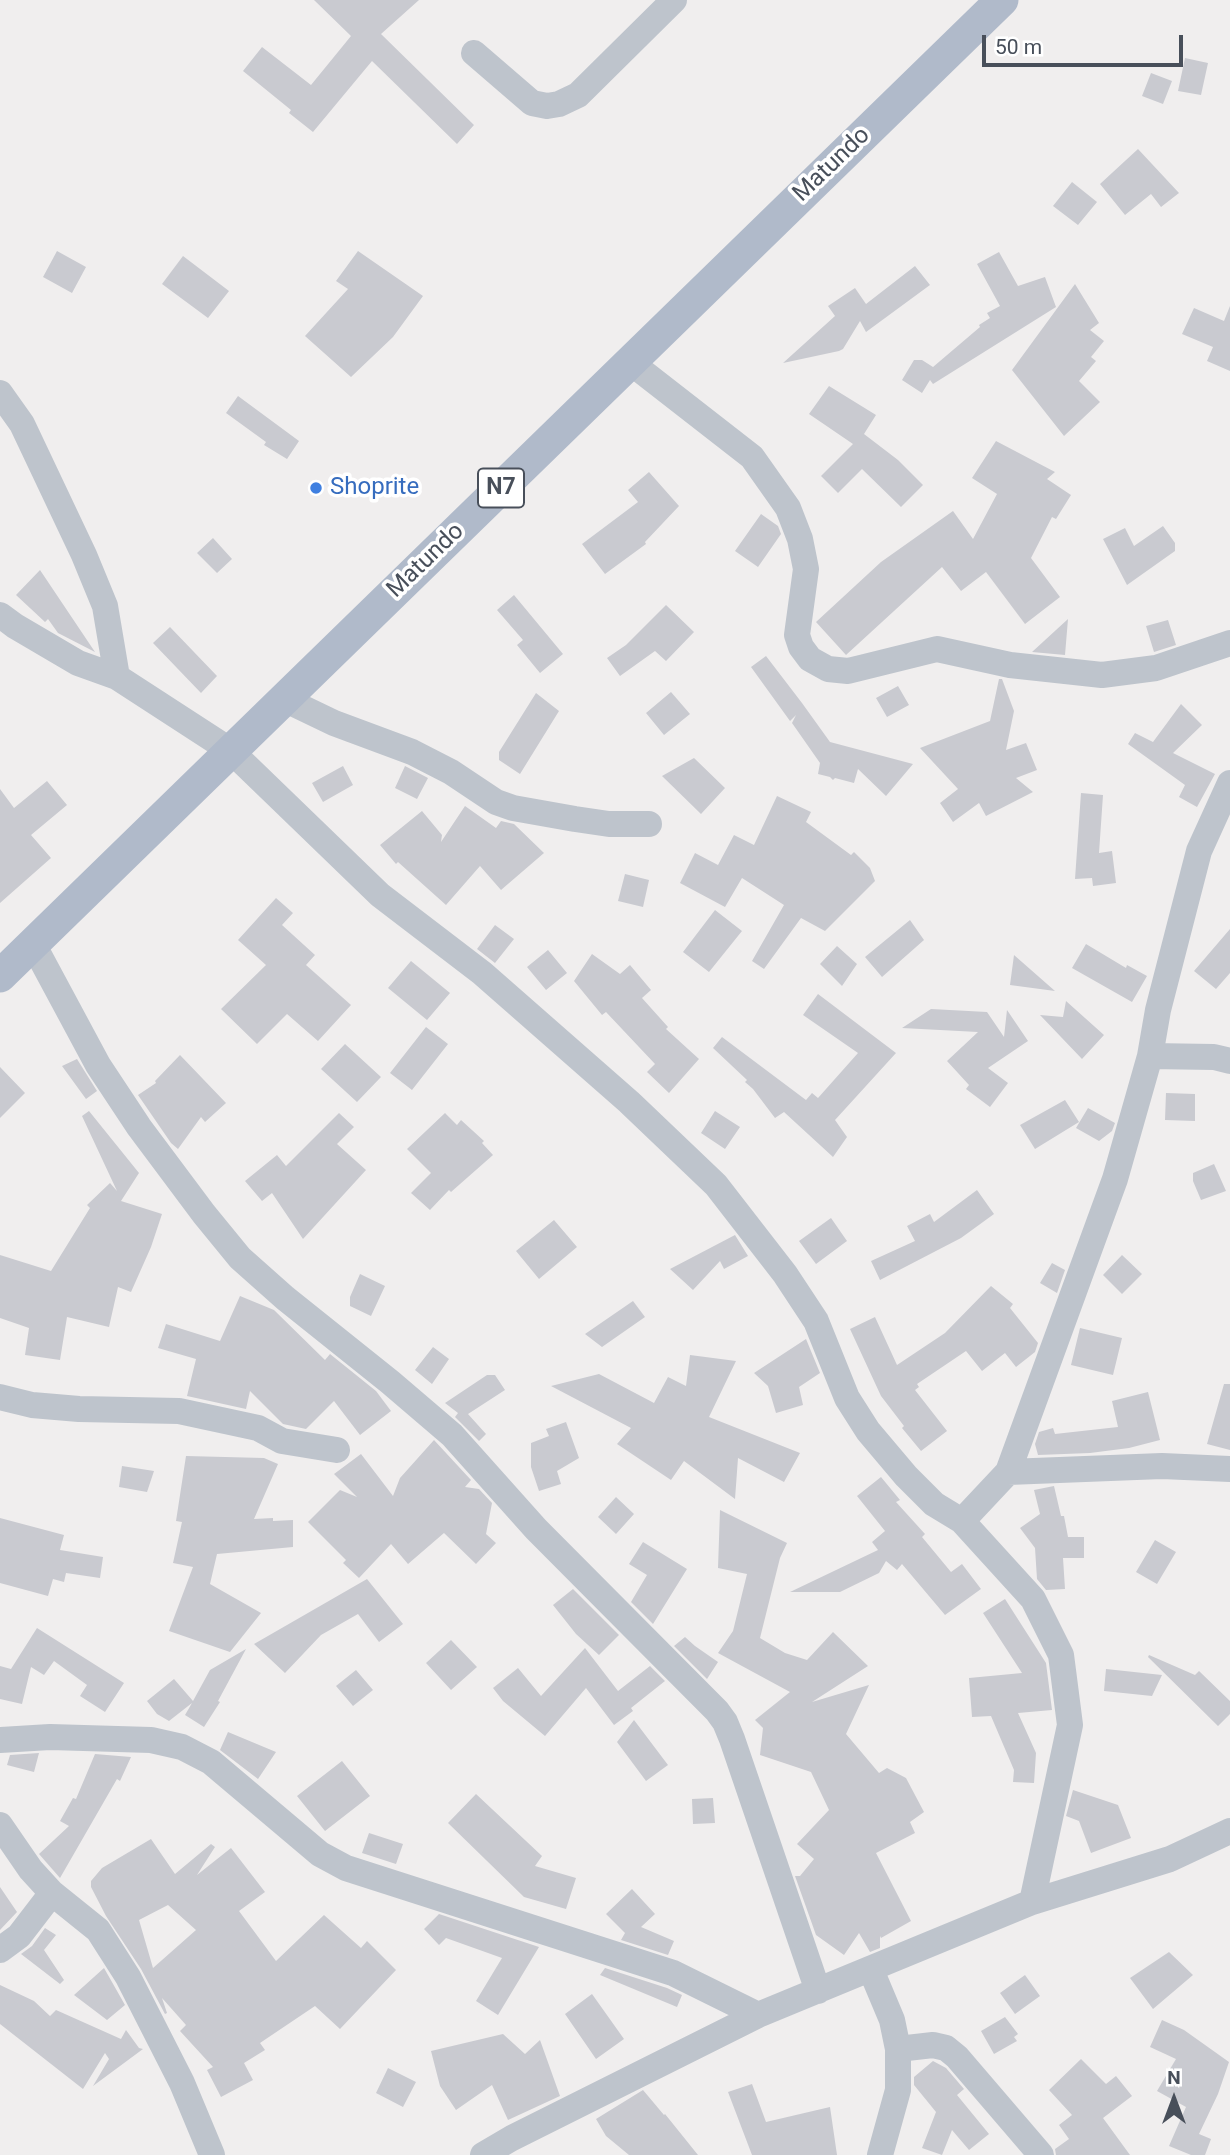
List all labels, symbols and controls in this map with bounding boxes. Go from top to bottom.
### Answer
scale bar [985,21,1186,65]
text: 50 m [995,35,1042,59]
street label: Matundo [788,121,876,209]
road number: N7 [478,468,524,508]
place label: Shoprite [330,474,419,502]
marker: Shoprite [308,480,324,496]
street label: Matundo [382,517,470,605]
north arrow [1139,2064,1209,2134]
text: N [1167,2066,1181,2089]

